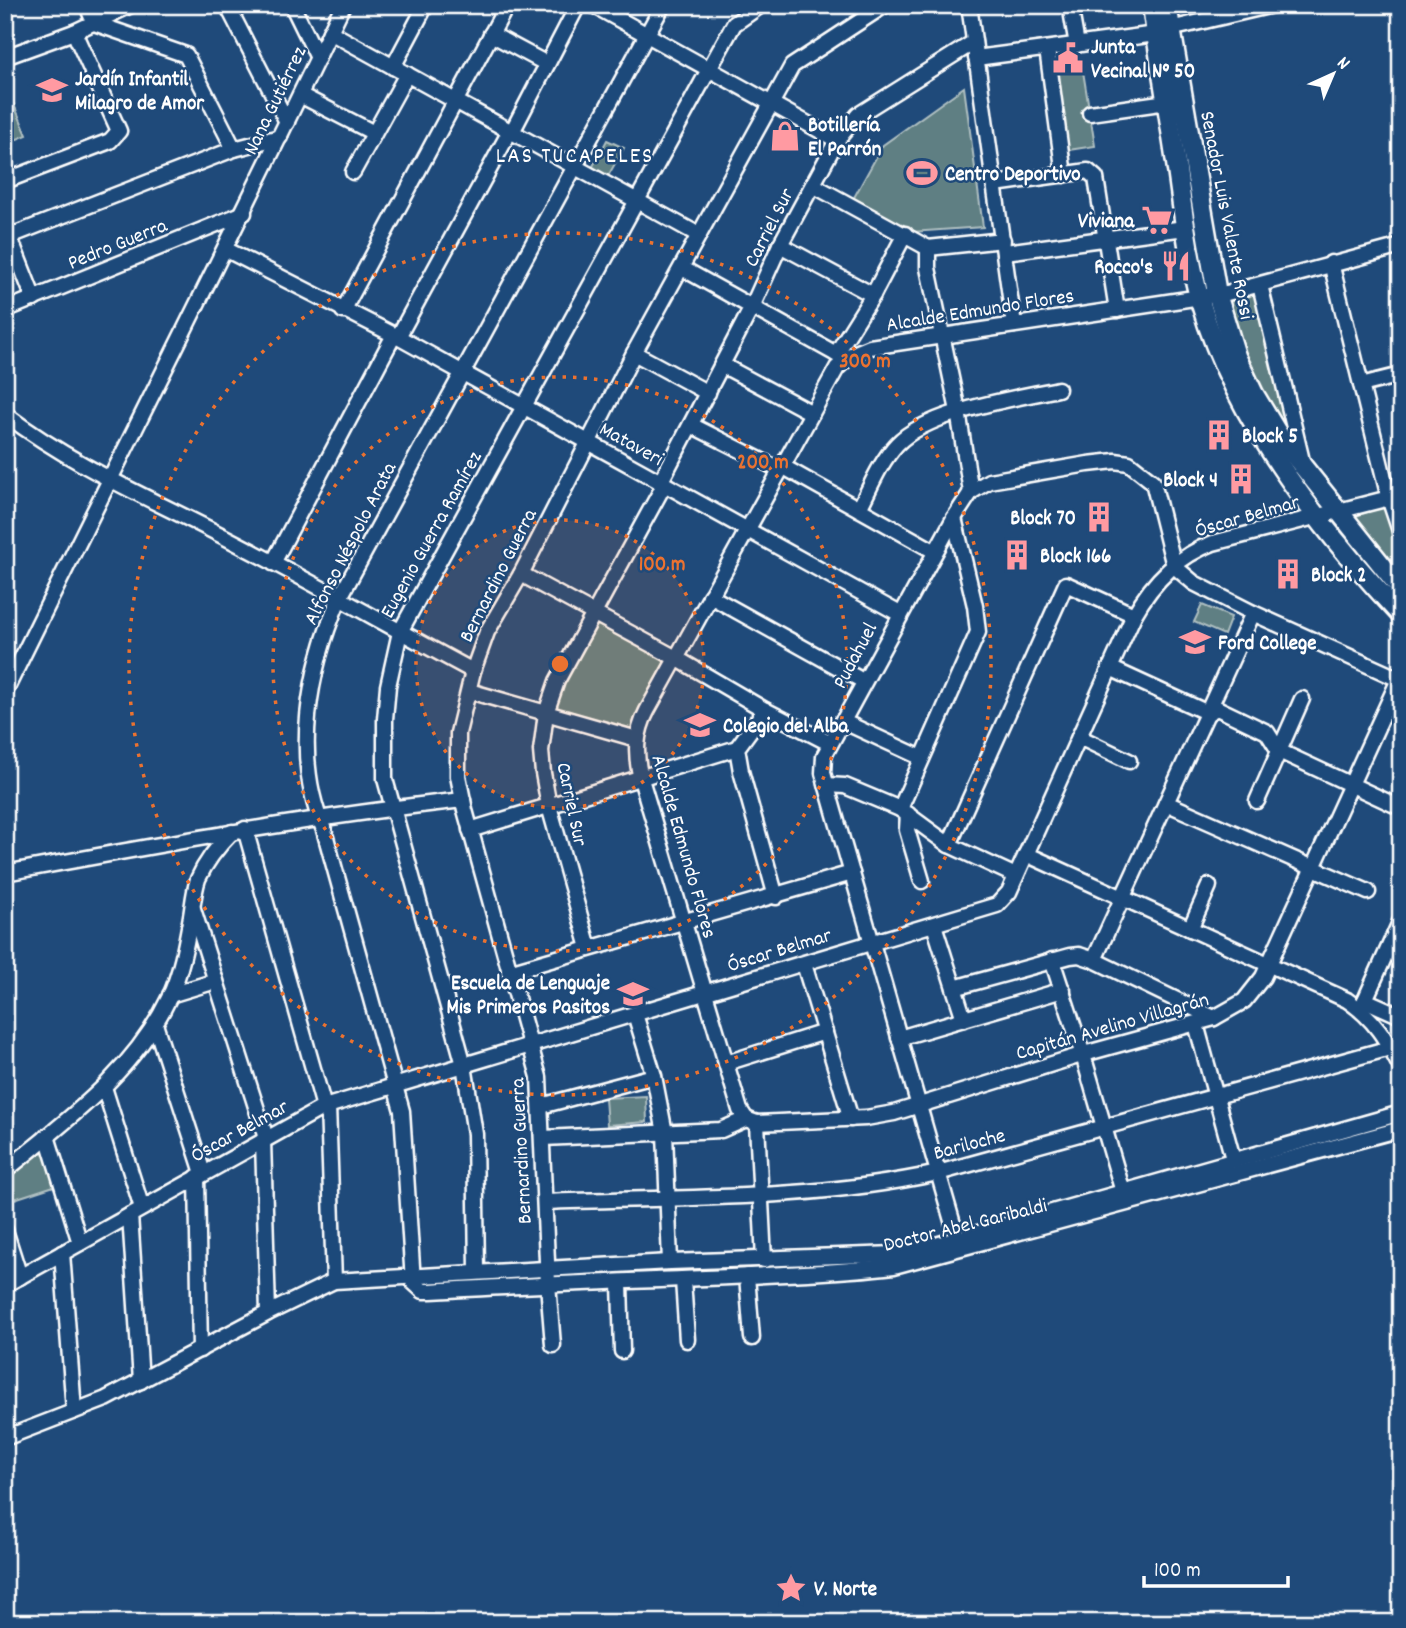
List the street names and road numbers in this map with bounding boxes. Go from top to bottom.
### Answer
street label: Nana Gutiérrez [237,42,316,161]
street label: Senador Luis Valente Rossi [1190,109,1260,323]
street label: Carriel Sur [738,184,803,273]
street label: Pedro Guerra [64,212,173,279]
street label: Alcalde Edmundo Flores [884,282,1077,342]
street label: Mataveri [593,416,668,476]
street label: Eugenio Guerra Ramírez [374,446,491,625]
street label: Alfonso Néspolo Arata [298,457,406,631]
street label: Óscar Belmar [1192,489,1304,547]
street label: Bernardino Guerra [453,503,547,648]
street label: Pudahuel [827,618,887,695]
street label: Alcalde Edmundo Flores [642,751,723,942]
street label: Carriel Sur [547,760,594,849]
street label: Óscar Belmar [724,922,836,982]
street label: Capitán Avelino Villagrán [1013,986,1213,1070]
street label: Bernardino Guerra [504,1076,542,1225]
street label: Óscar Belmar [186,1093,295,1172]
street label: Bariloche [931,1122,1009,1170]
street label: Doctor Abel Garibaldi [881,1192,1051,1262]

